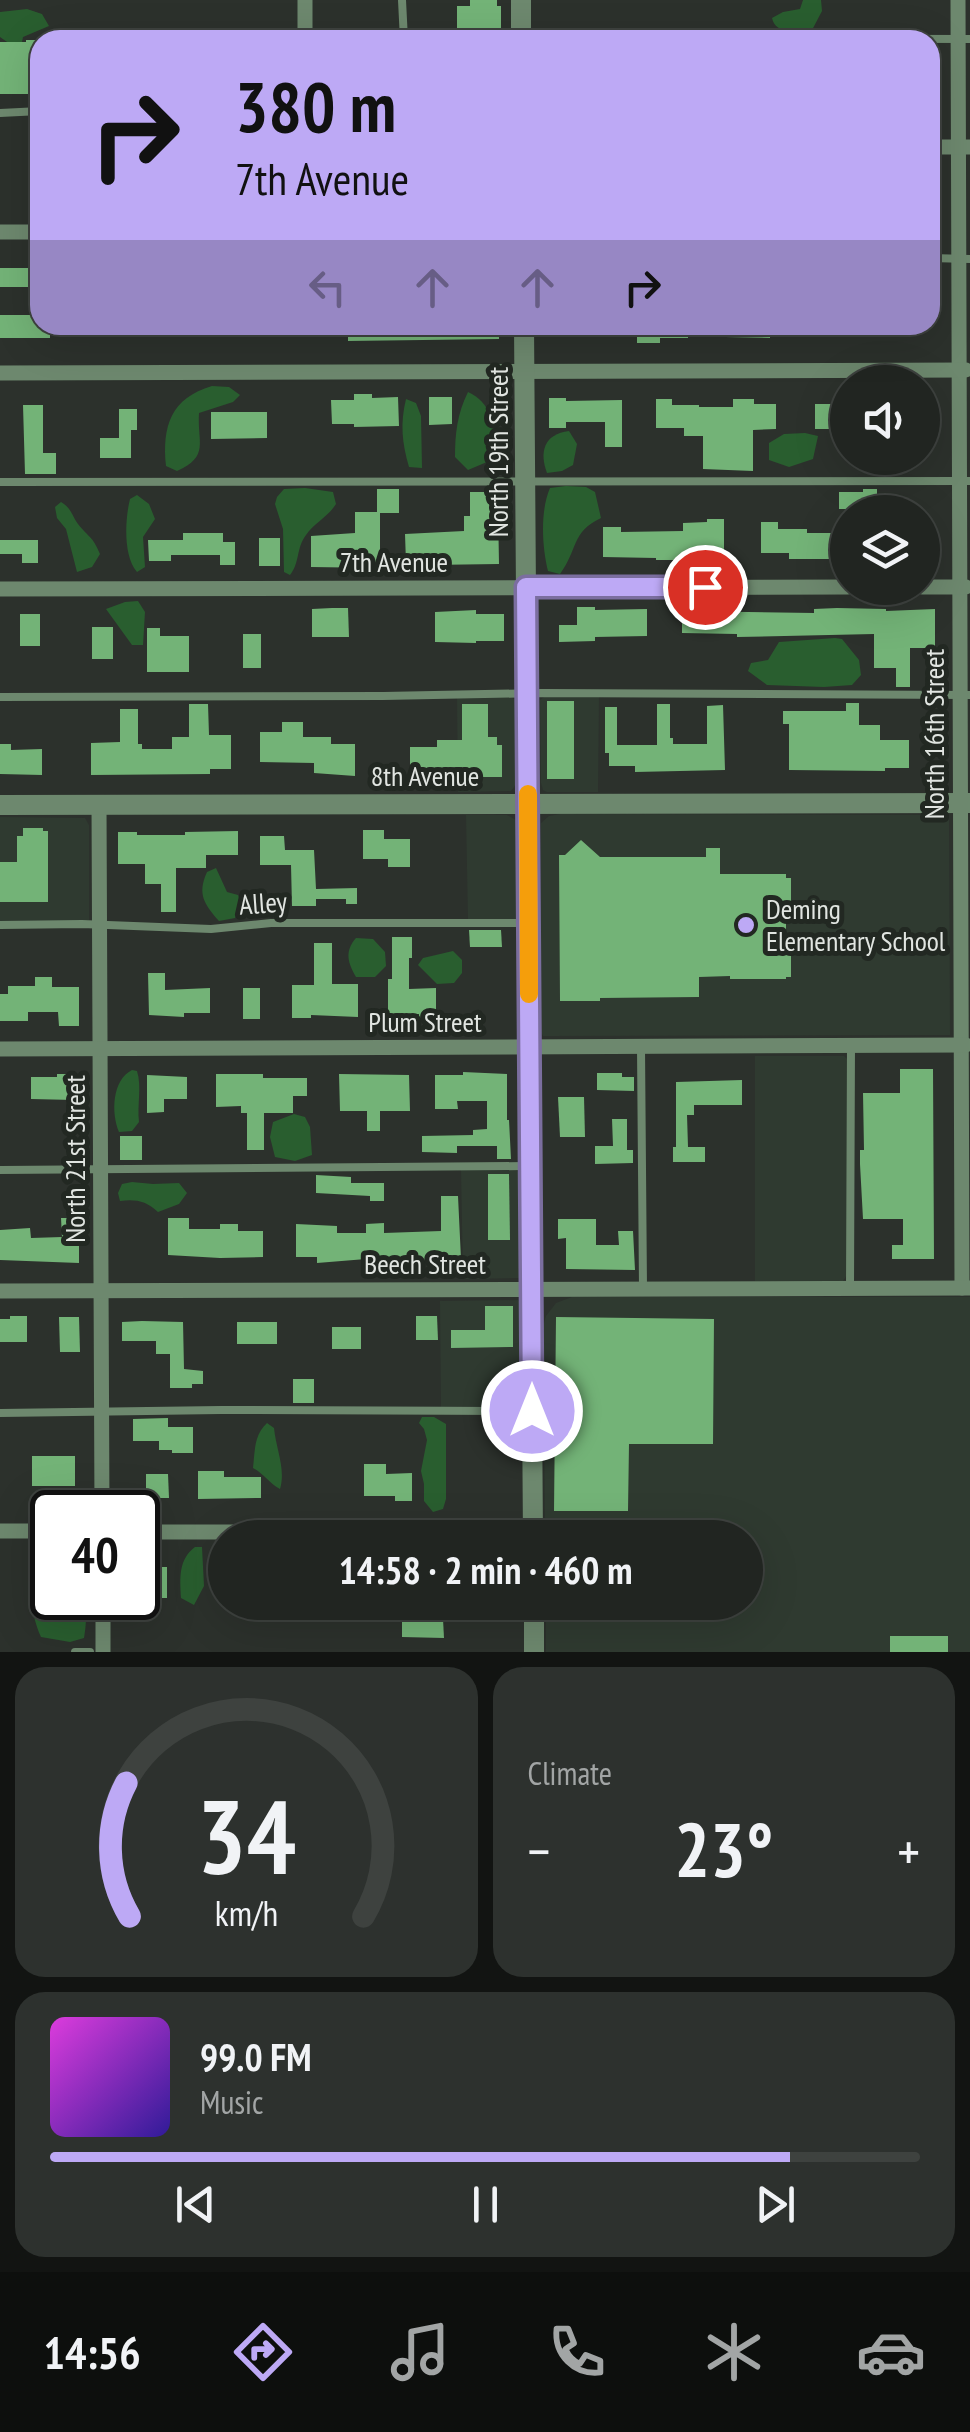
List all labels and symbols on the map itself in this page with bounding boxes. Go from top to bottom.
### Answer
street label: North 19th Street [479,366,516,537]
street label: 7th Avenue [340,543,448,580]
pin [663,545,748,630]
street label: North 16th Street [915,648,952,819]
street label: 8th Avenue [371,757,479,794]
street label: Alley [238,882,289,923]
place label: Deming Elementary School [766,890,946,959]
marker: Deming Elementary School [735,914,757,936]
street label: Plum Street [368,1003,482,1040]
street label: North 21st Street [56,1075,93,1243]
street label: Beech Street [364,1245,486,1282]
position arrow [480,1359,584,1463]
speed limit sign: 40 [30,1490,160,1620]

